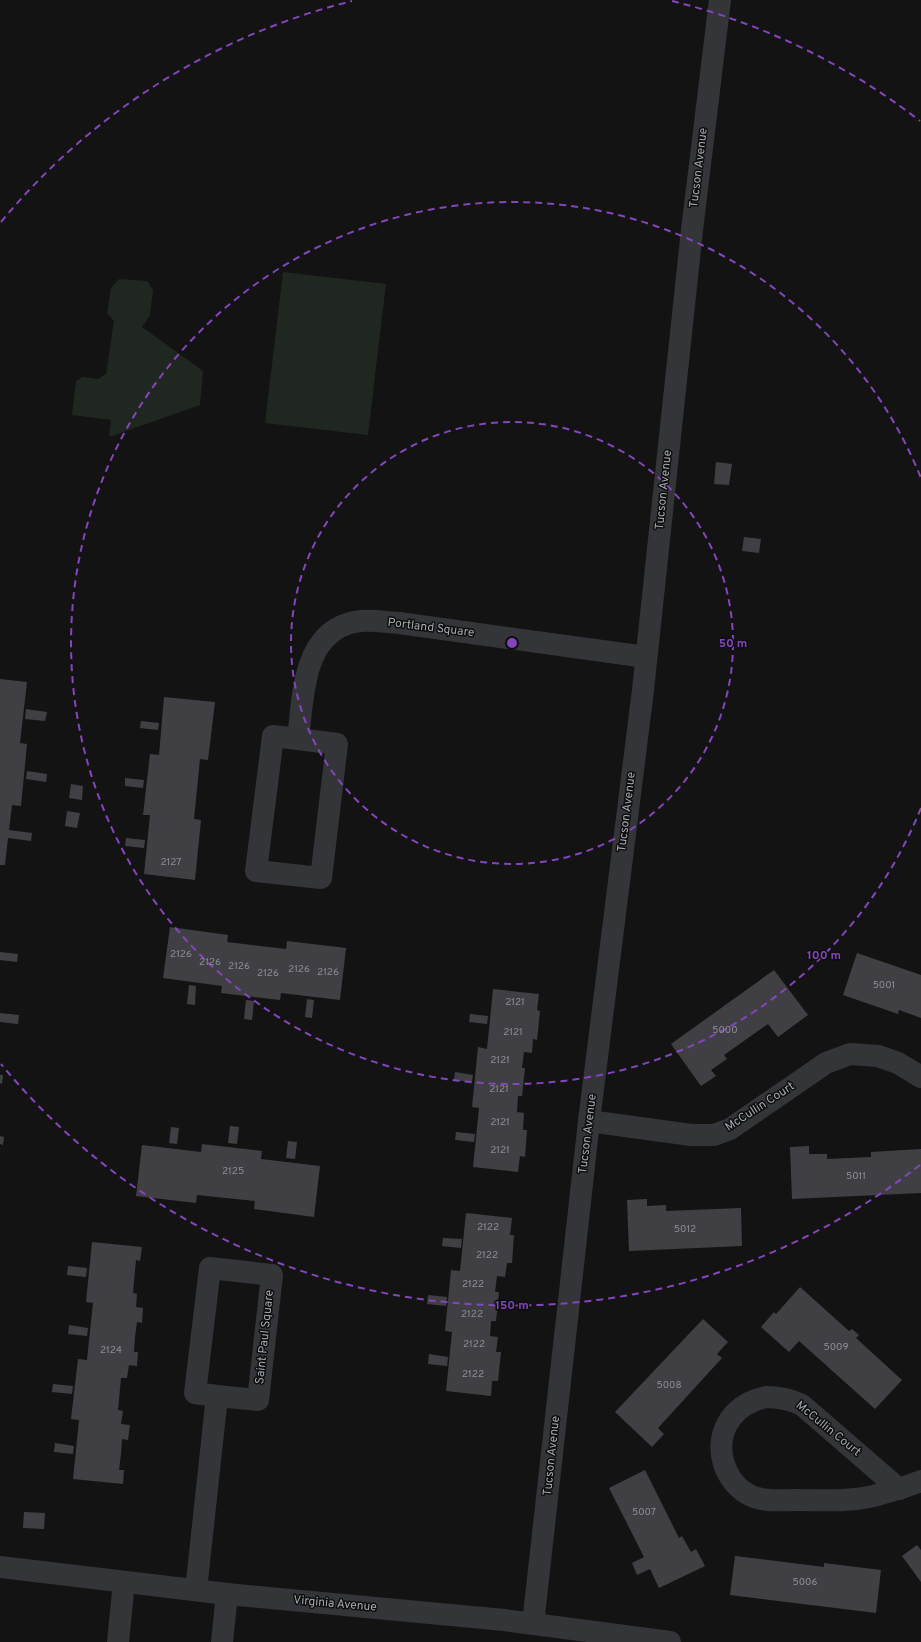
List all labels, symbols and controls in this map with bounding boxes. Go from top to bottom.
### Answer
street label: Tucson Avenue [686,127,712,209]
street label: Tucson Avenue [652,449,676,531]
street label: Portland Square [387,615,475,641]
centre of rings [505,636,519,650]
text: 50 m [719,636,747,652]
street label: Tucson Avenue [614,771,640,853]
house number: 2127 [160,856,182,869]
house number: 2126 [170,948,192,961]
text: 100 m [807,948,841,964]
house number: 2126 [199,956,221,969]
house number: 2126 [228,960,250,973]
house number: 2126 [288,963,310,976]
house number: 2126 [317,966,339,979]
house number: 2126 [257,967,279,980]
house number: 5001 [873,979,895,992]
house number: 2121 [505,996,525,1009]
house number: 5000 [712,1024,738,1037]
house number: 2121 [503,1026,523,1039]
house number: 2121 [490,1054,510,1067]
street label: McCullin Court [722,1079,798,1135]
house number: 2121 [489,1083,509,1096]
street label: Tucson Avenue [575,1093,601,1175]
house number: 2121 [490,1116,510,1129]
house number: 2121 [490,1144,510,1157]
house number: 2125 [222,1165,244,1178]
house number: 5011 [846,1170,866,1183]
house number: 2122 [477,1221,499,1234]
house number: 5012 [674,1223,696,1236]
house number: 2122 [476,1249,498,1262]
house number: 2122 [462,1278,484,1291]
street label: Saint Paul Square [252,1289,278,1385]
text: 150 m [495,1298,529,1314]
house number: 2122 [461,1308,483,1321]
house number: 2122 [463,1338,485,1351]
house number: 5009 [824,1341,848,1354]
house number: 2124 [100,1344,122,1357]
house number: 2122 [462,1368,484,1381]
house number: 5008 [656,1379,682,1392]
street label: McCullin Court [792,1398,864,1460]
street label: Tucson Avenue [540,1415,564,1497]
house number: 5007 [632,1506,656,1519]
house number: 5006 [793,1576,817,1589]
street label: Virginia Avenue [293,1592,377,1616]

